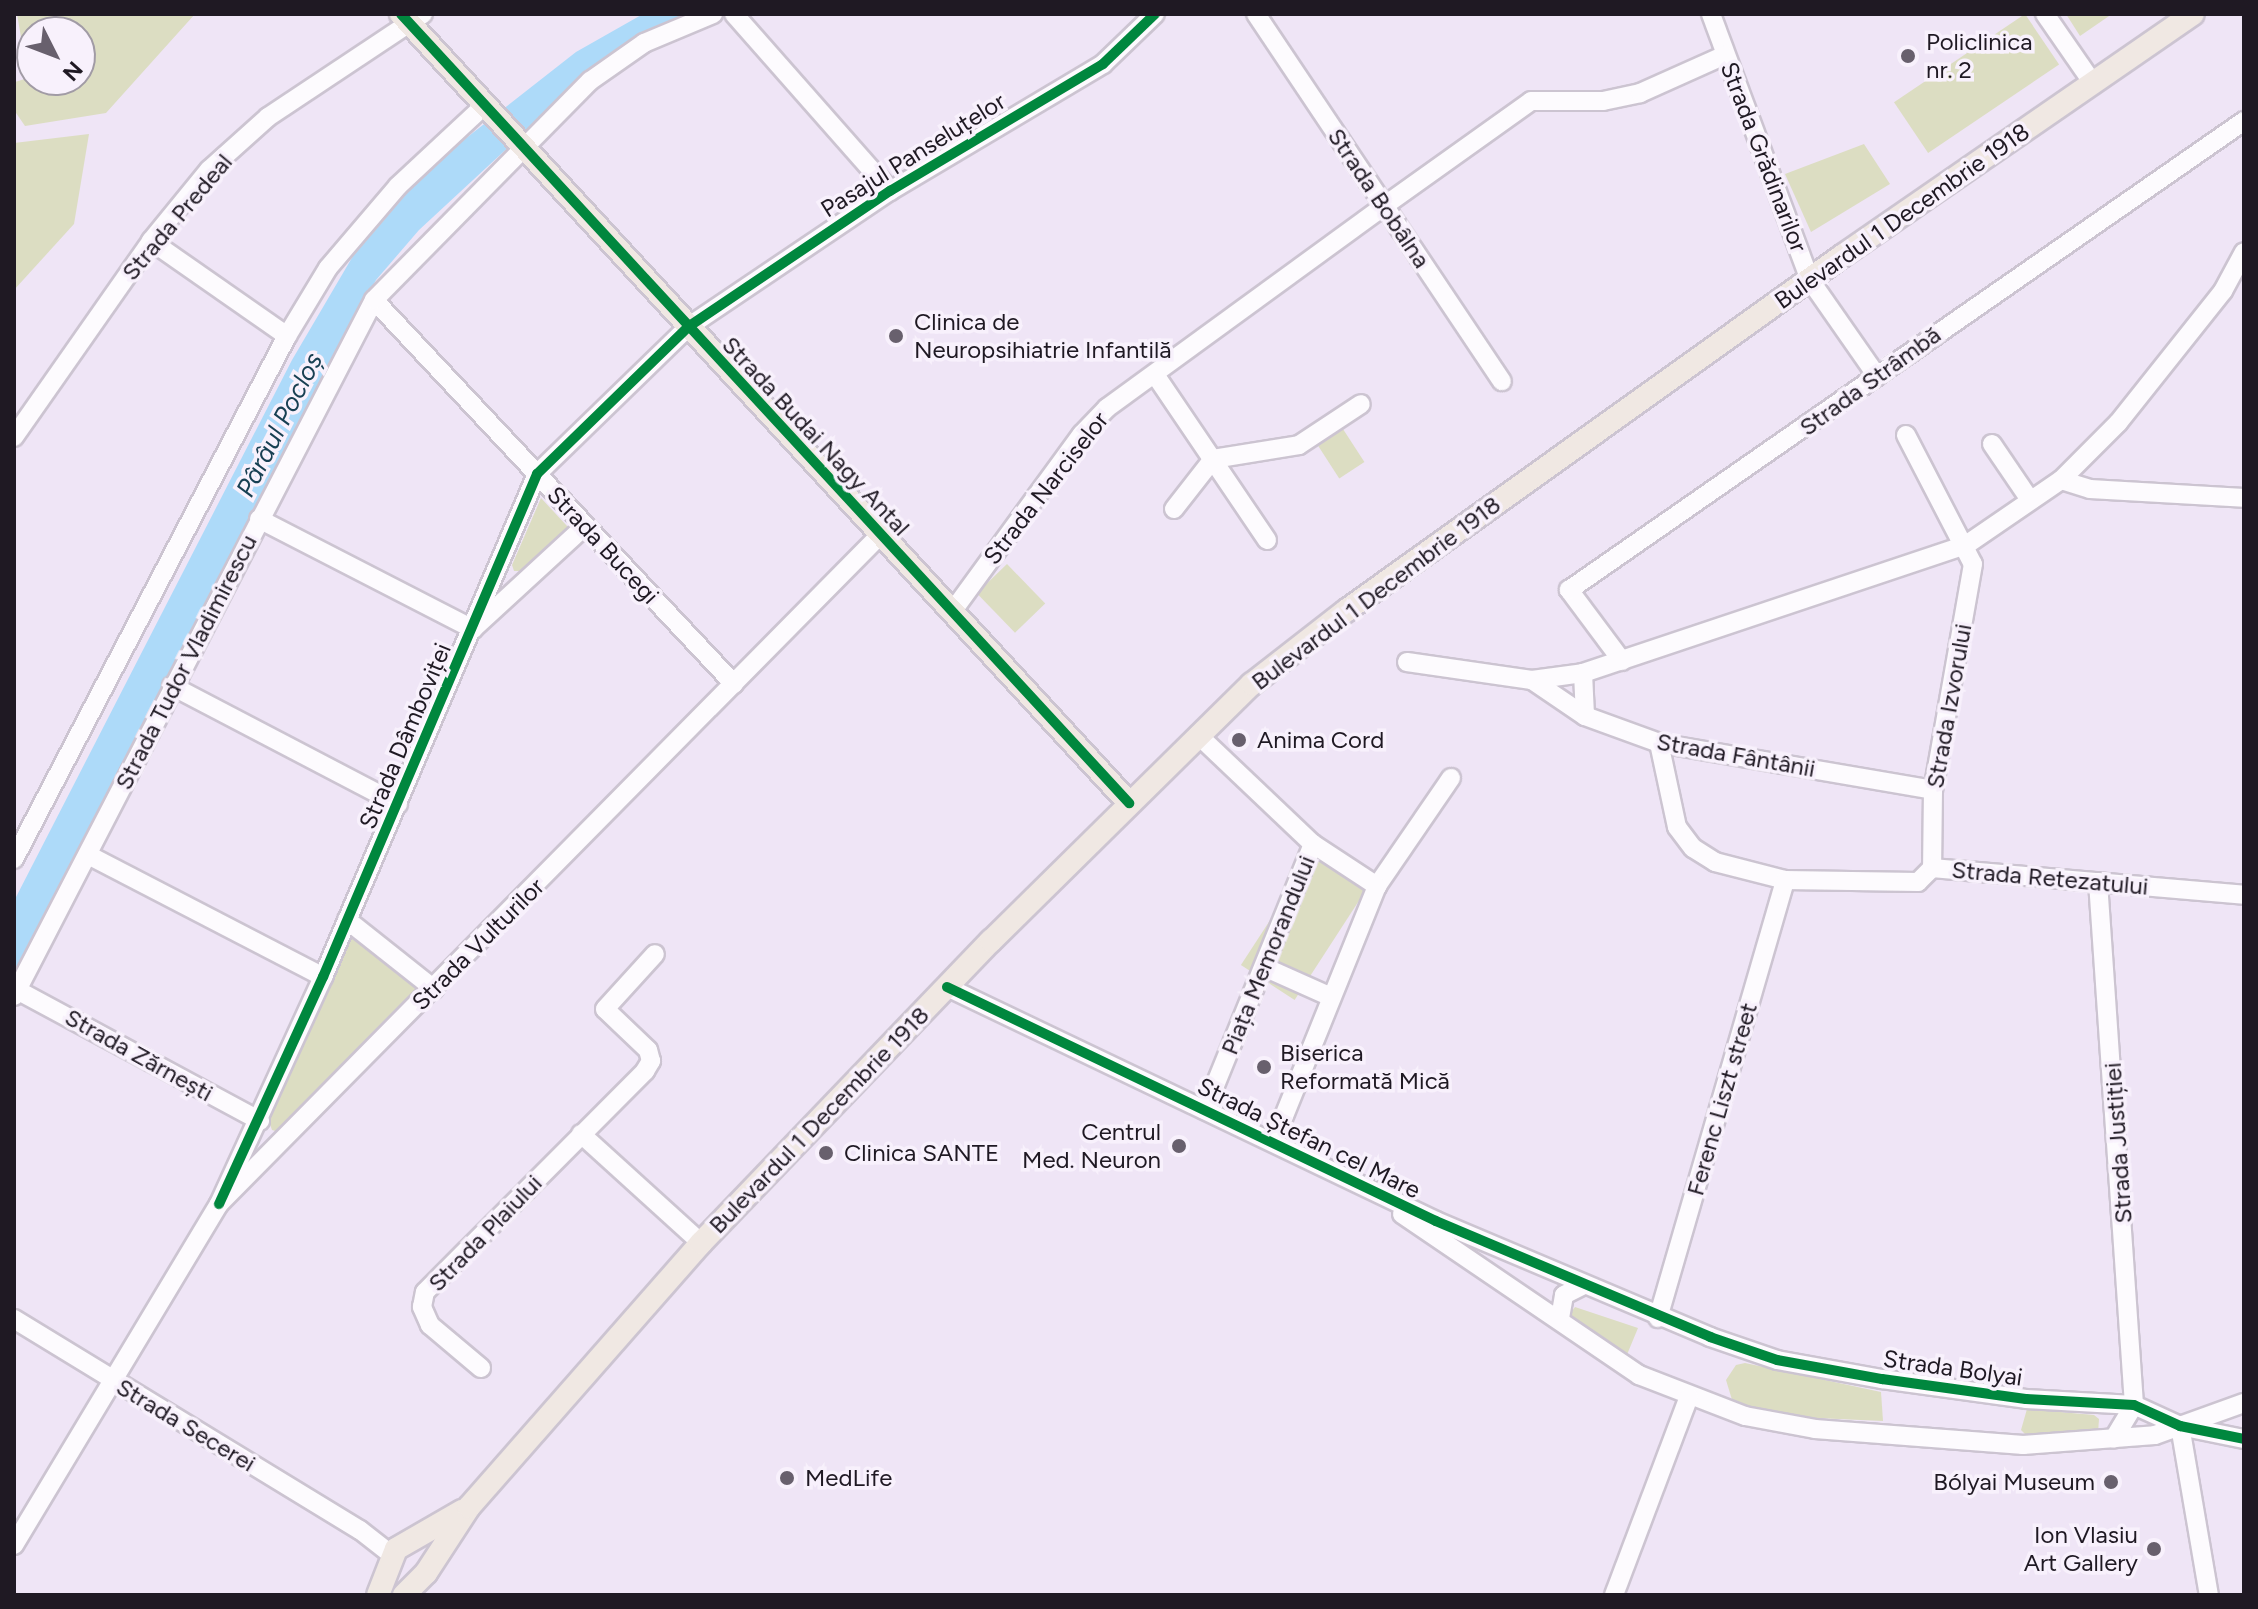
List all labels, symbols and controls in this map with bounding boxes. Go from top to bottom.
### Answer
north arrow [16,16,96,96]
place label: Policlinica nr. 2 [1926,28,2032,84]
marker: Policlinica nr. 2 [1897,45,1919,67]
text: N [57,56,88,86]
street label: Strada Grădinarilor [1715,58,1813,256]
street label: Pasajul Panseluțelor [815,87,1011,223]
street label: Bulevardul 1 Decembrie 1918 [1769,117,2035,315]
street label: Strada Bobâlna [1322,123,1436,273]
street label: Strada Predeal [116,148,238,286]
place label: Clinica de Neuropsihiatrie Infantilă [914,308,1171,364]
street label: Strada Strâmbă [1794,320,1946,442]
marker: Clinica de Neuropsihiatrie Infantilă [885,325,907,347]
street label: Strada Budai Nagy Antal [716,330,916,542]
water label: Pârâul Pocloș [230,348,330,502]
street label: Strada Narciselor [978,406,1114,570]
street label: Strada Bucegi [541,480,665,610]
street label: Bulevardul 1 Decembrie 1918 [1246,490,1506,696]
street label: Strada Tudor Vladimirescu [109,530,263,794]
street label: Strada Izvorului [1920,621,1978,791]
street label: Strada Dâmboviței [353,639,457,833]
place label: Anima Cord [1257,726,1384,754]
street label: Strada Fântânii [1654,727,1818,783]
marker: Anima Cord [1228,729,1250,751]
street label: Piața Memorandului [1215,851,1321,1059]
street label: Strada Retezatului [1950,855,2150,901]
street label: Strada Vulturilor [406,872,550,1016]
street label: Ferenc Liszt street [1681,999,1763,1199]
street label: Bulevardul 1 Decembrie 1918 [703,1001,935,1239]
street label: Strada Zărnești [60,1003,218,1107]
place label: Biserica Reformată Mică [1280,1039,1450,1095]
marker: Biserica Reformată Mică [1255,1058,1273,1076]
street label: Strada Justiției [2098,1062,2138,1224]
street label: Strada Ștefan cel Mare [1193,1071,1425,1205]
place label: Centrul Med. Neuron [1022,1118,1161,1174]
marker: Centrul Med. Neuron [1168,1135,1190,1157]
place label: Clinica SANTE [844,1139,999,1167]
marker: Clinica SANTE [815,1142,837,1164]
street label: Strada Plaiului [422,1169,548,1297]
street label: Strada Bolyai [1881,1344,2025,1392]
street label: Strada Secerei [111,1372,261,1478]
place label: MedLife [805,1464,892,1492]
marker: MedLife [776,1467,798,1489]
place label: Bólyai Museum [1933,1468,2095,1496]
marker: Bólyai Museum [2102,1473,2120,1491]
place label: Ion Vlasiu Art Gallery [2024,1521,2138,1577]
marker: Ion Vlasiu Art Gallery [2145,1540,2163,1558]

